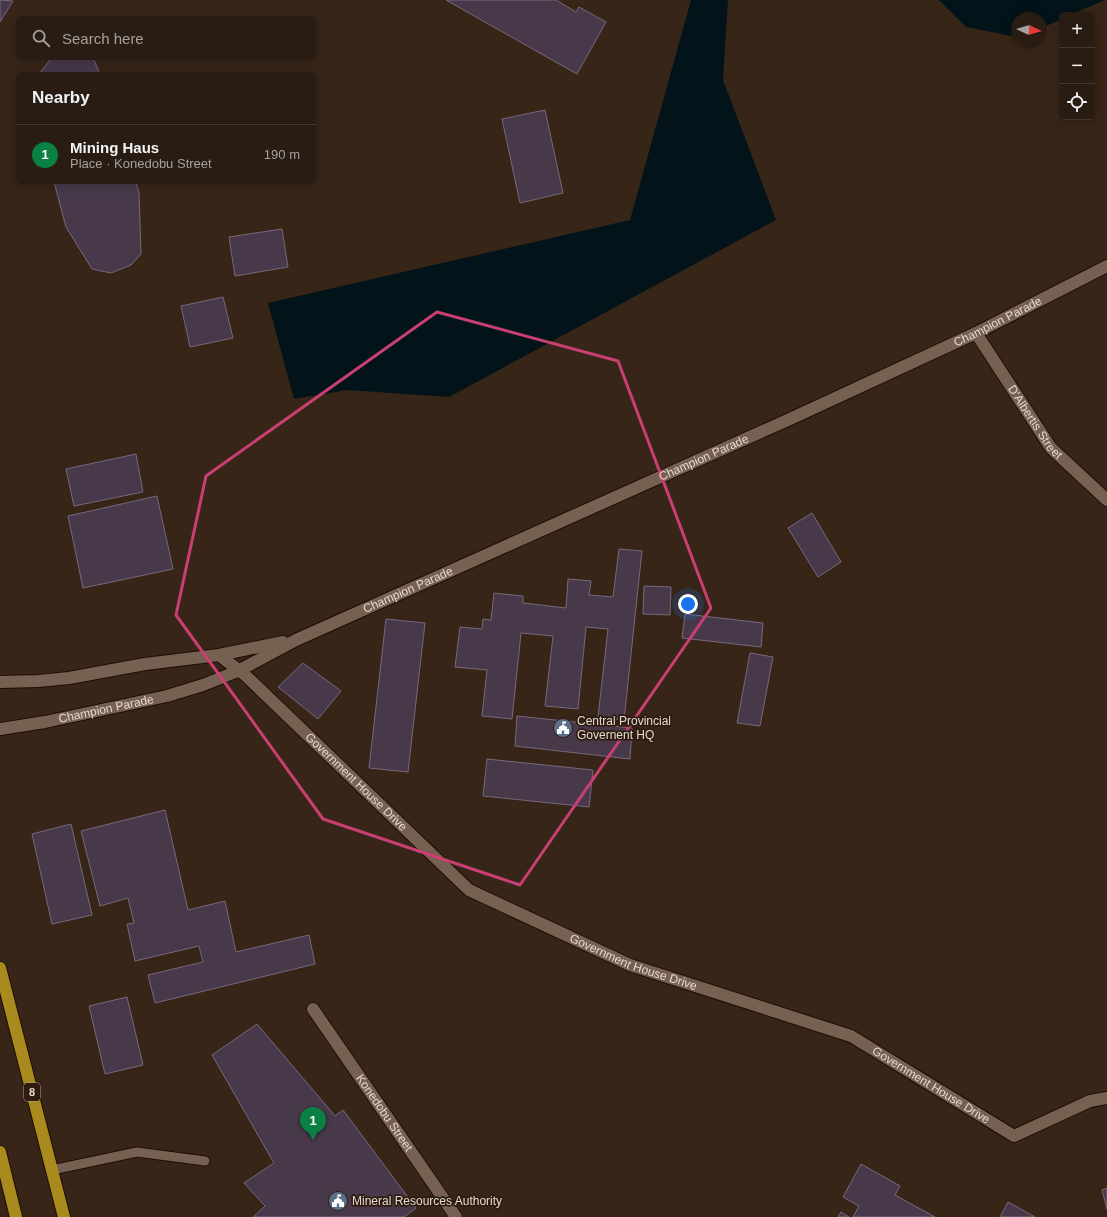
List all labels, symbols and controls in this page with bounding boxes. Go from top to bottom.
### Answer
north arrow [1011,12,1047,48]
map controls [1059,12,1095,120]
button: + [1059,12,1095,48]
search box [16,16,316,60]
icon: search [30,27,52,49]
text: Search here [62,30,144,47]
button: − [1059,48,1095,84]
button: locate [1059,84,1095,120]
text: Nearby [32,88,90,107]
text: Mining Haus [70,139,159,156]
text: 1 [41,147,49,162]
text: 190 m [264,147,300,162]
text: Place · Konedobu Street [70,156,212,171]
street label: Champion Parade [951,293,1044,349]
street label: D'Albertis Street [1005,383,1066,462]
street label: Champion Parade [657,431,751,484]
street label: Champion Parade [361,564,455,616]
your location [678,594,698,614]
street label: Champion Parade [57,692,155,726]
place label: Central Provincial Governent HQ [577,714,671,742]
public building icon: Central Provincial Governent HQ [552,717,574,739]
street label: Government House Drive [302,730,410,834]
street label: Government House Drive [567,931,699,993]
street label: Government House Drive [870,1044,993,1127]
street label: Konedobu Street [353,1072,416,1155]
road number: 8 [24,1083,40,1101]
pin: 1 [300,1107,326,1140]
public building icon: Mineral Resources Authority [327,1190,349,1212]
place label: Mineral Resources Authority [352,1194,502,1208]

